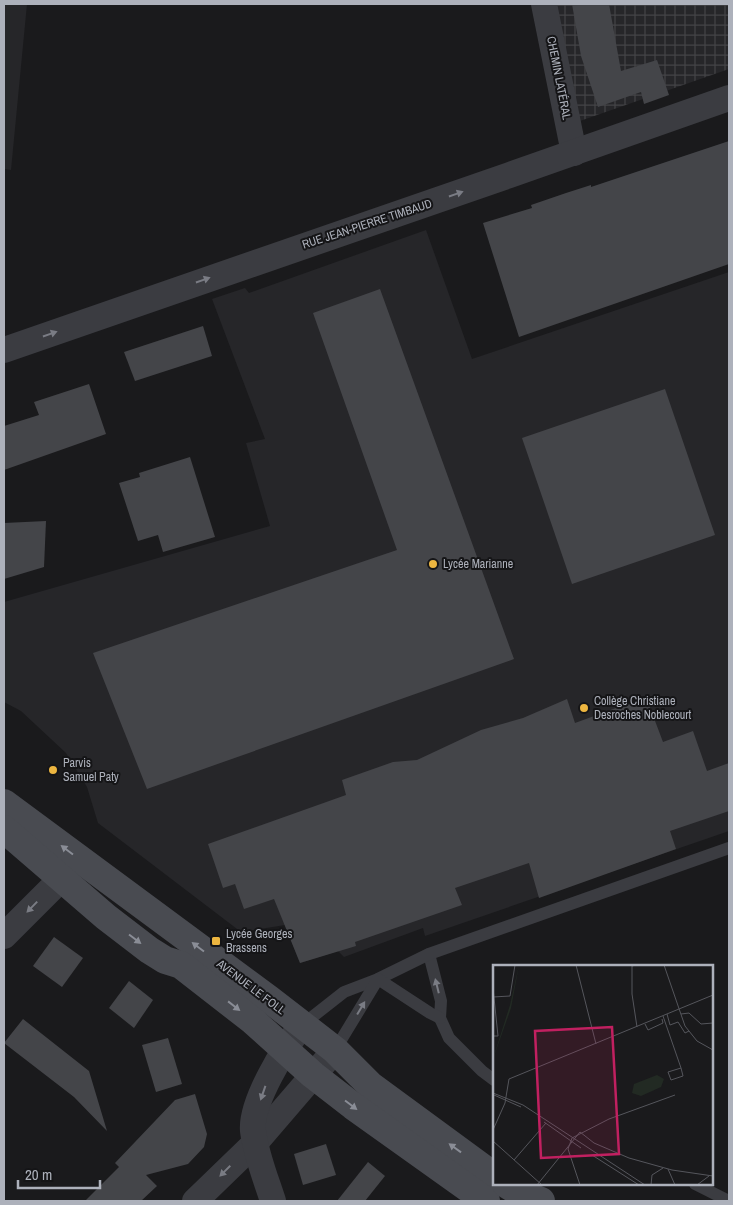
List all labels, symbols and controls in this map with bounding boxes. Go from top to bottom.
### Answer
street label: CHEMIN LATÉRAL [543,35,575,122]
one-way arrow [449,190,464,197]
street label: RUE JEAN-PIERRE TIMBAUD [300,195,434,253]
one-way arrow [196,276,211,284]
one-way arrow [42,330,57,337]
place label: Lycée Marianne [443,556,513,572]
marker: Lycée Marianne [427,558,439,570]
place label: Collège Christiane Desroches Noblecourt [594,693,692,723]
marker: Collège Christiane Desroches Noblecourt [578,702,590,714]
place label: Parvis Samuel Paty [63,755,119,785]
marker: Parvis Samuel Paty [47,764,59,776]
one-way arrow [61,845,74,855]
one-way arrow [26,901,38,913]
place label: Lycée Georges Brassens [226,926,292,956]
one-way arrow [128,934,141,945]
marker: Lycée Georges Brassens [210,935,222,947]
one-way arrow [191,942,205,952]
street label: AVENUE LE FOLL [213,955,289,1018]
inset map [493,965,713,1185]
one-way arrow [433,978,441,993]
one-way arrow [227,1001,240,1012]
one-way arrow [356,1002,365,1015]
one-way arrow [259,1086,267,1101]
one-way arrow [344,1099,357,1110]
one-way arrow [448,1143,461,1153]
scale bar [18,1158,100,1190]
text: 20 m [25,1164,52,1185]
one-way arrow [219,1165,231,1177]

